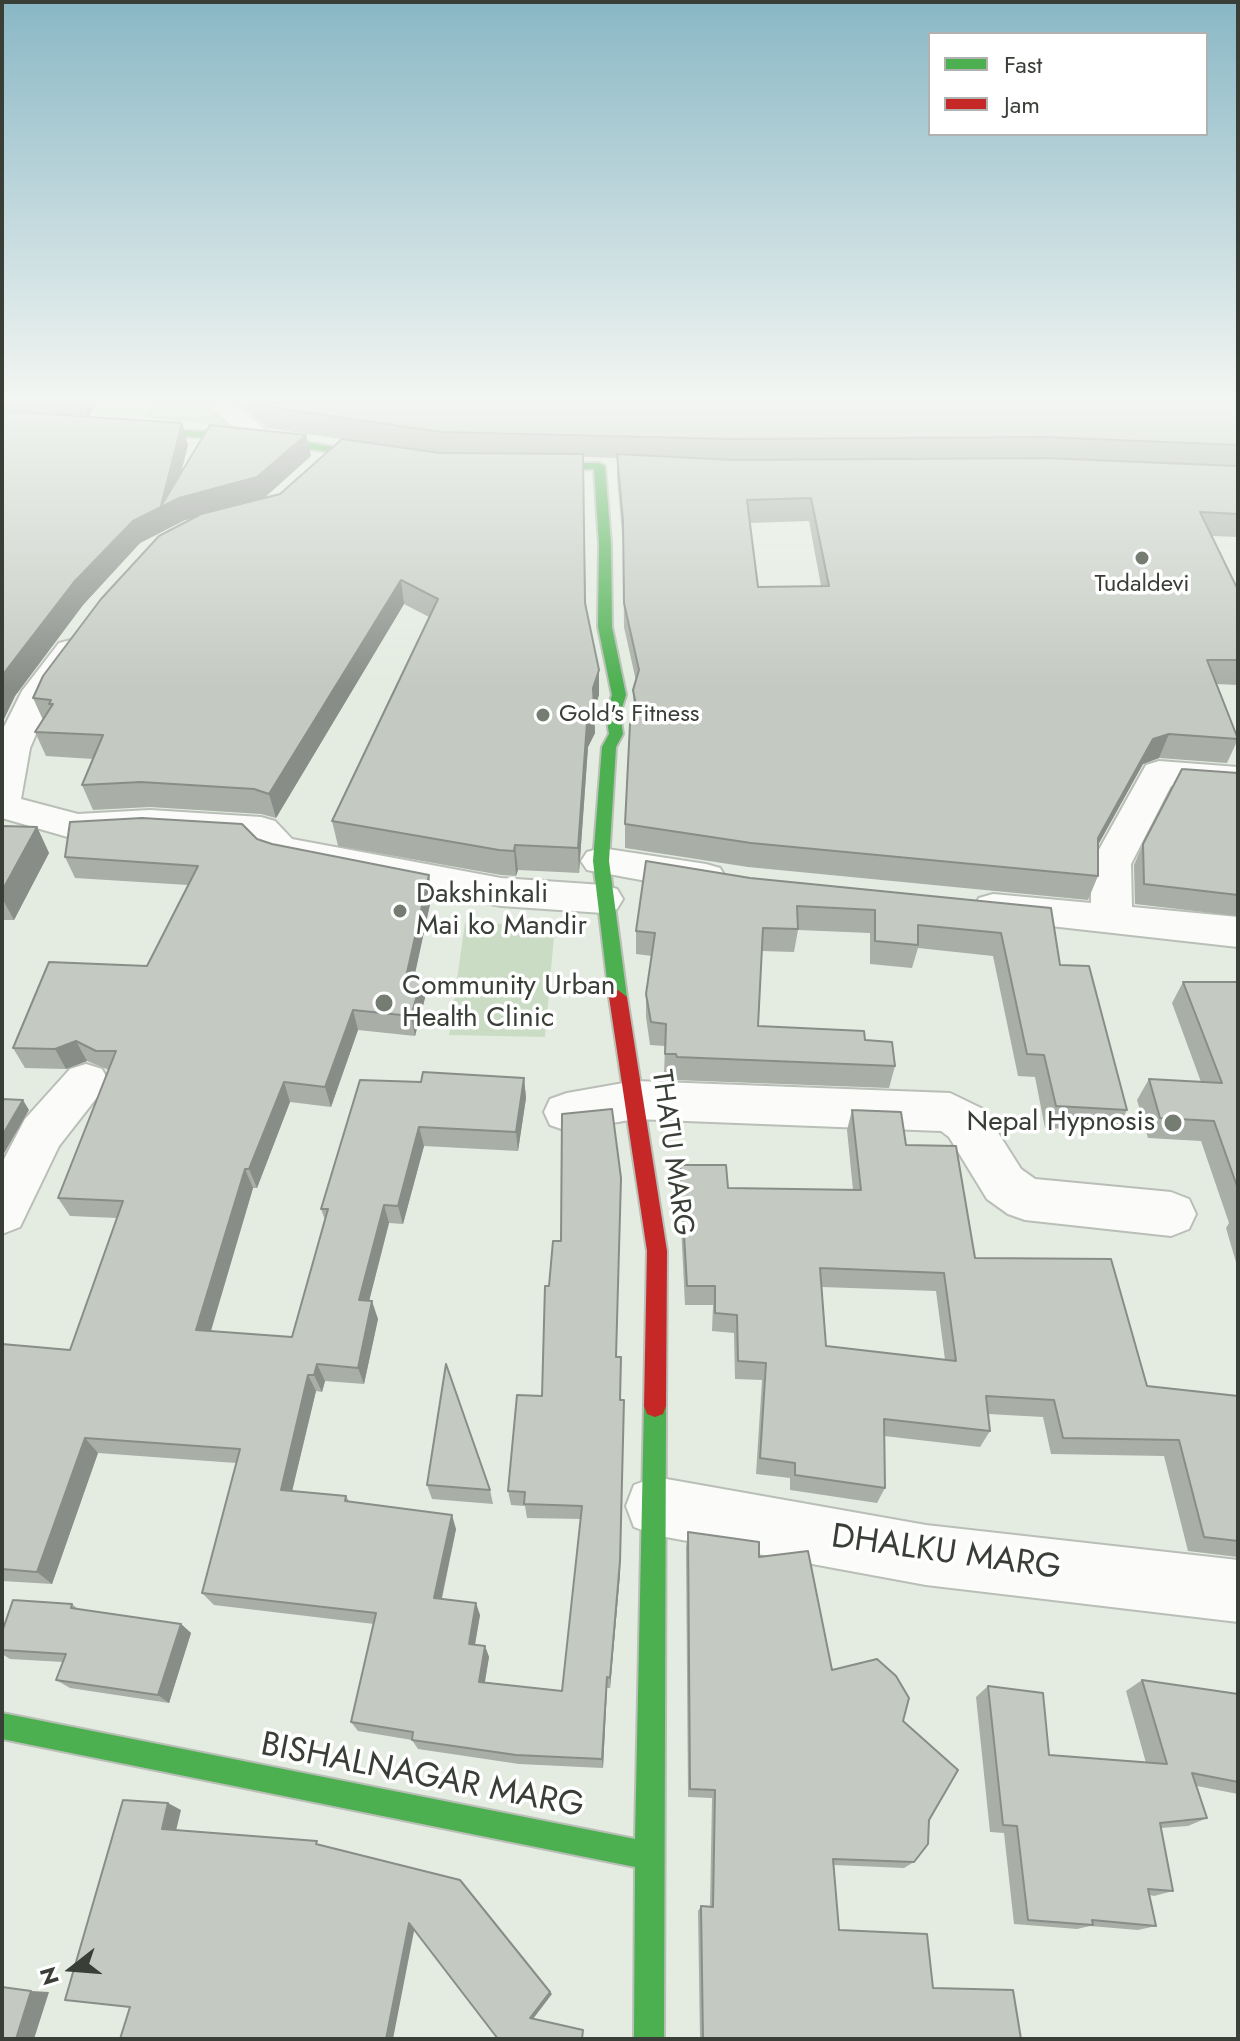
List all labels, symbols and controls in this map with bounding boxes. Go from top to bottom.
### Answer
legend [928,32,1208,136]
text: Fast [1004,47,1042,82]
text: Jam [1004,87,1040,122]
marker: Tudaldevi [1133,549,1151,567]
place label: Tudaldevi [1094,571,1190,599]
place label: Gold's Fitness [559,701,700,729]
marker: Gold's Fitness [534,706,552,724]
place label: Dakshinkali Mai ko Mandir [416,878,587,944]
marker: Dakshinkali Mai ko Mandir [391,902,409,920]
place label: Community Urban Health Clinic [402,970,616,1036]
marker: Community Urban Health Clinic [373,992,395,1014]
street label: THATU MARG [643,1068,699,1238]
place label: Nepal Hypnosis [966,1106,1155,1140]
marker: Nepal Hypnosis [1162,1112,1184,1134]
street label: DHALKU MARG [829,1518,1063,1590]
street label: BISHALNAGAR MARG [257,1726,587,1828]
north arrow [32,1929,112,2009]
text: N [31,1963,67,1989]

